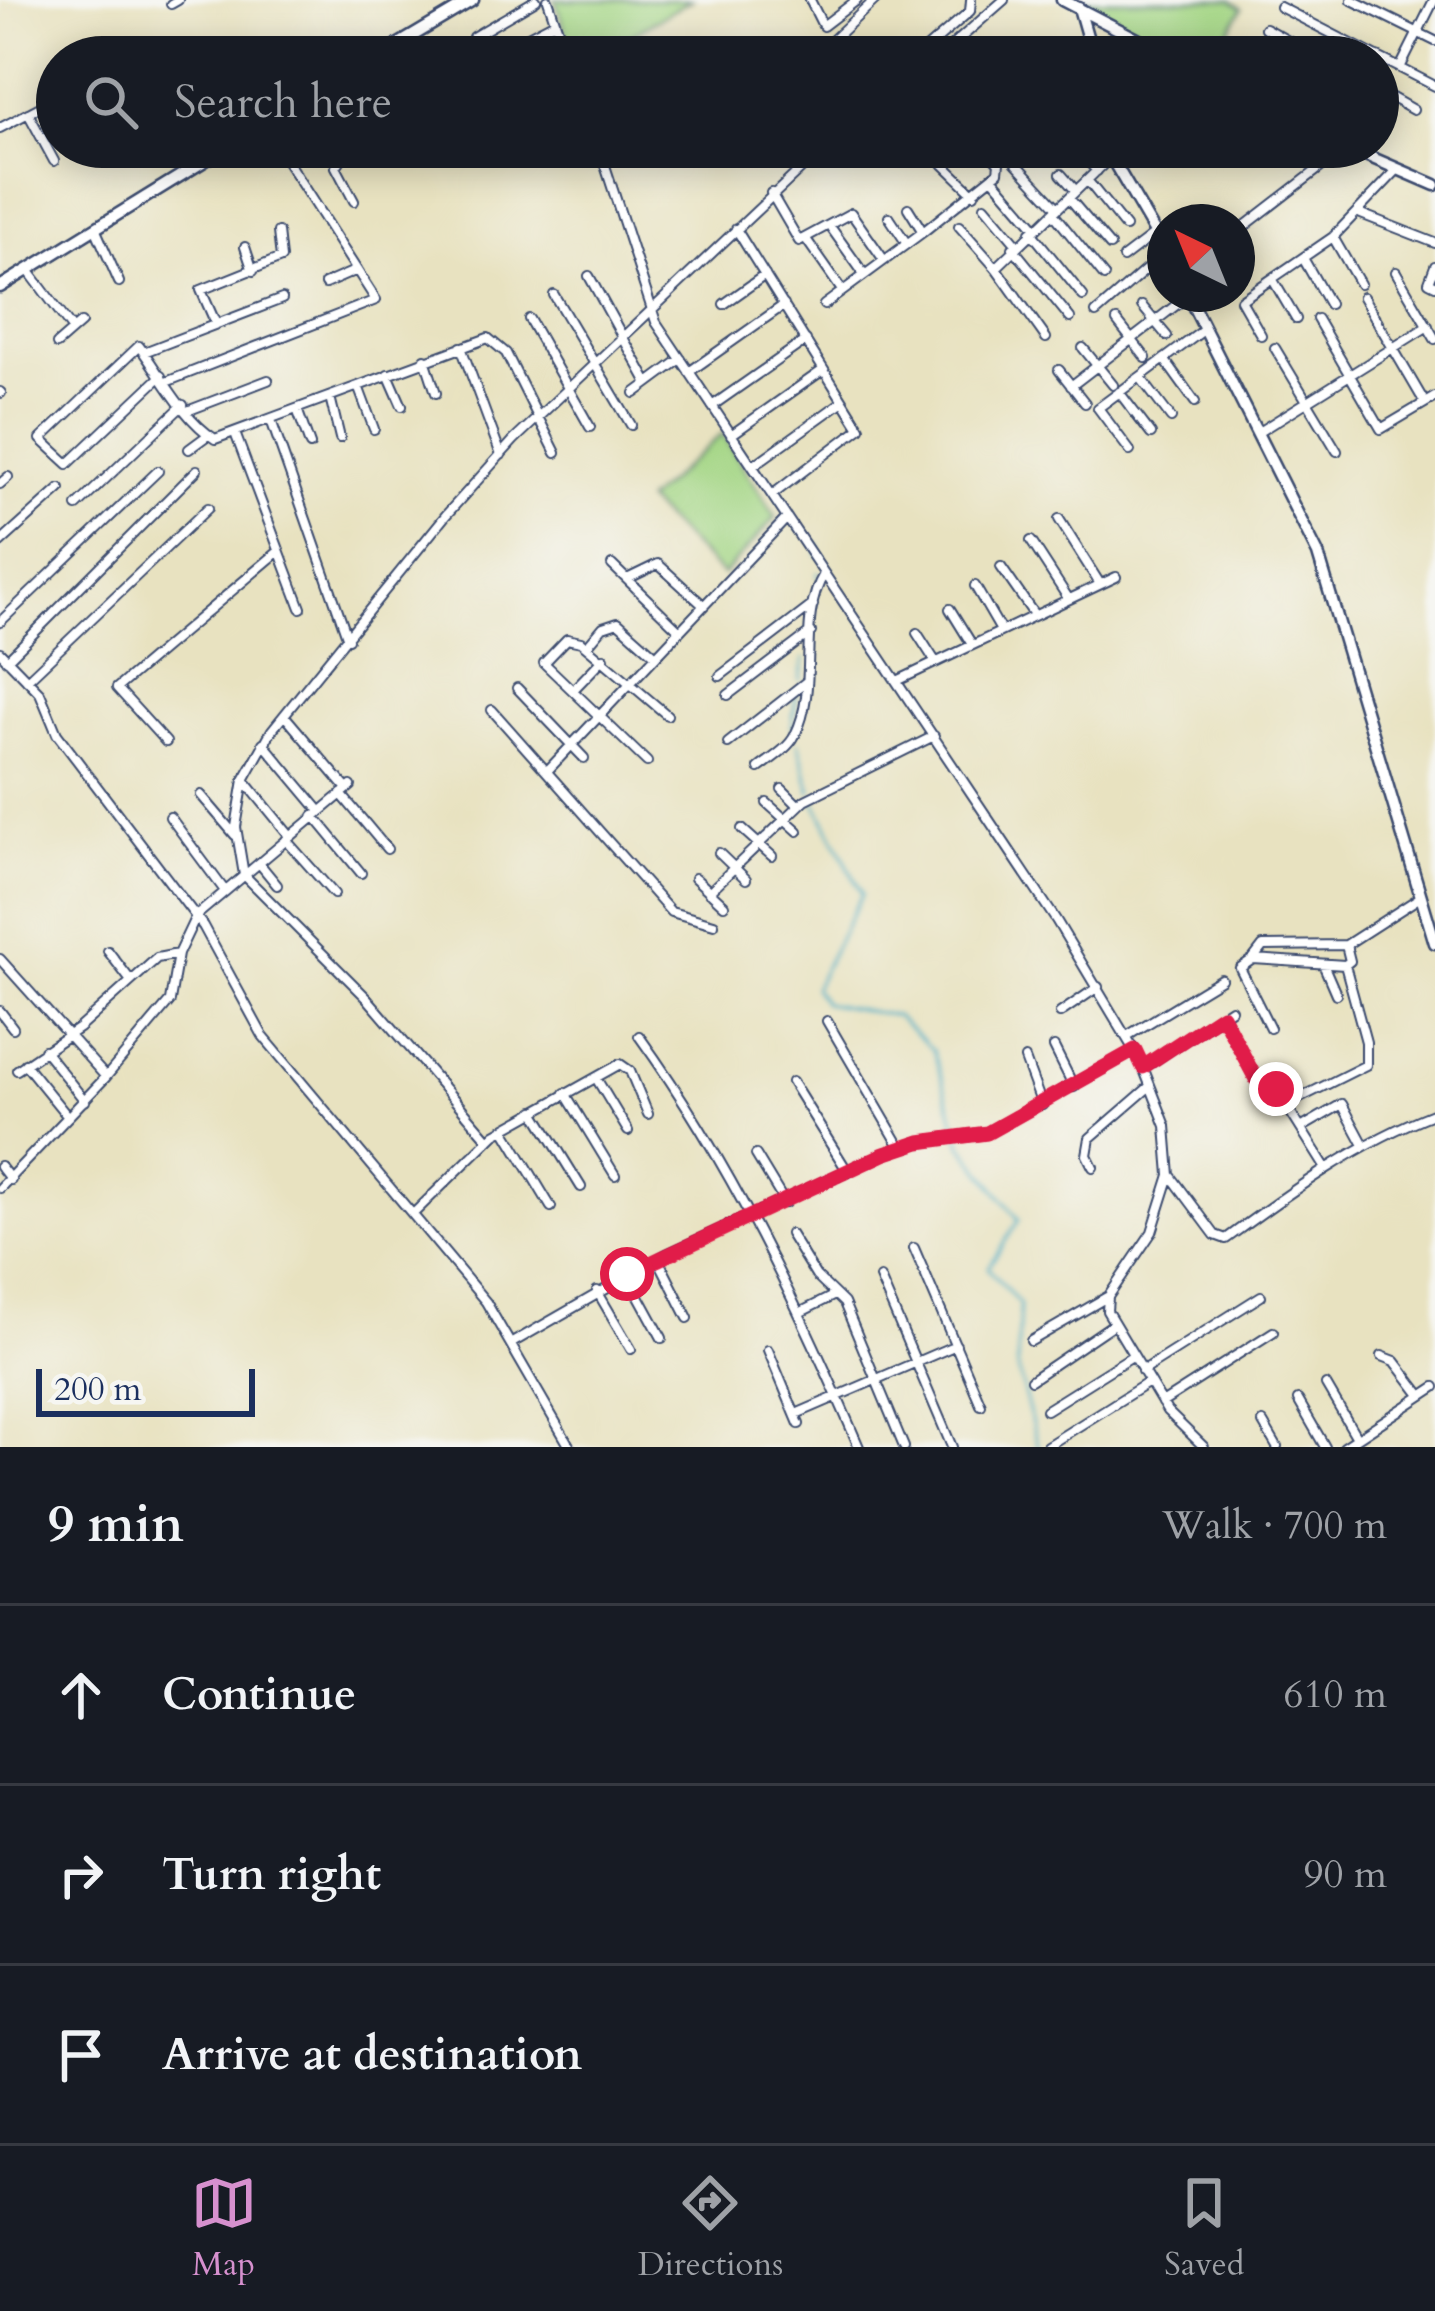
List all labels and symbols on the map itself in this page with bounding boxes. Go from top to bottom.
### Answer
north arrow [1147,204,1255,312]
route end [1249,1062,1303,1116]
route start [600,1247,654,1301]
scale bar [36,1363,255,1416]

